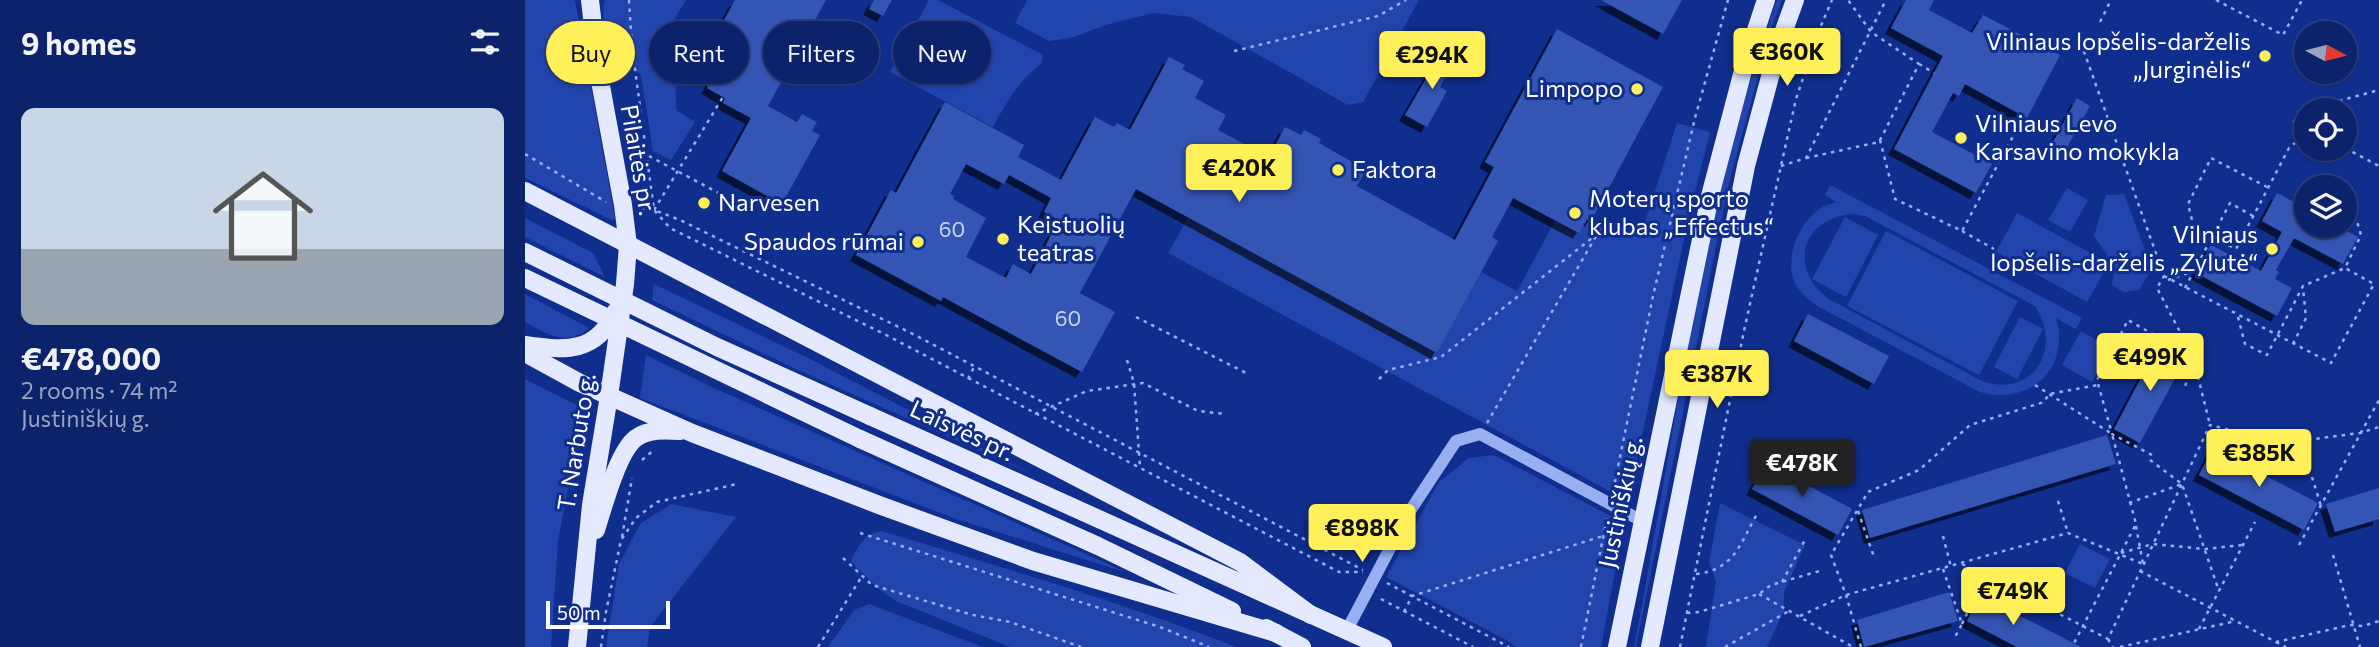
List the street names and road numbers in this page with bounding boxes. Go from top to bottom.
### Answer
street label: Pilaitės pr. [615,102,663,217]
street label: T. Narbuto g. [550,371,601,513]
street label: Laisvės pr. [906,393,1019,466]
street label: Justiniškių g. [1591,433,1648,570]

